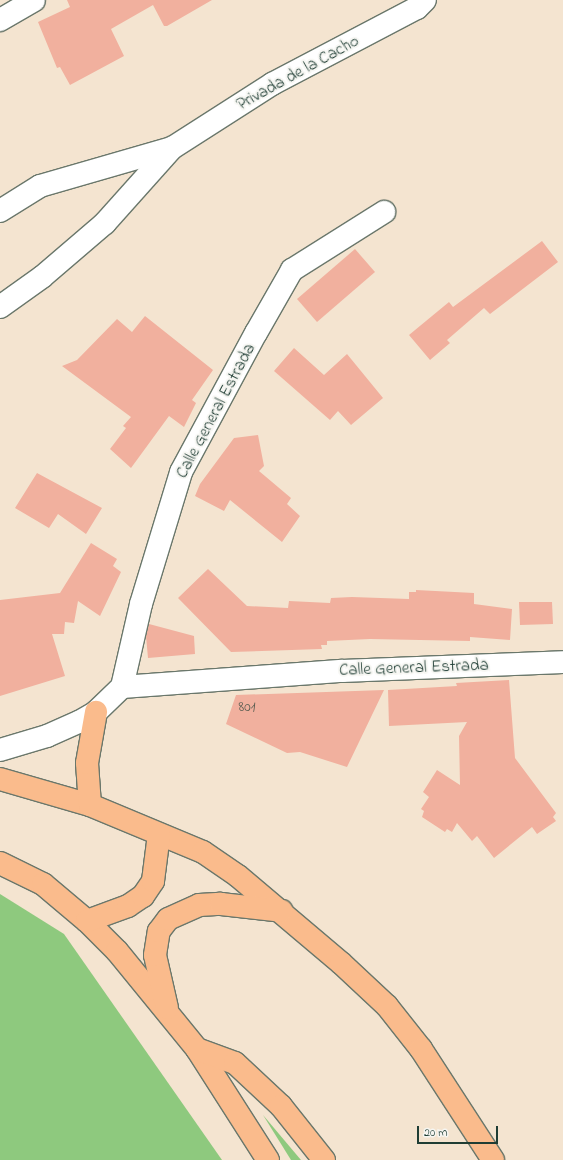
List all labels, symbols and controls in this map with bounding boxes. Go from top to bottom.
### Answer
street label: Privada de la Cacho [233,31,363,115]
street label: Calle General Estrada [172,340,260,482]
street label: Calle General Estrada [339,655,489,681]
house number: 801 [239,699,255,717]
scale bar [419,1118,500,1144]
text: 20 m [424,1124,447,1142]

